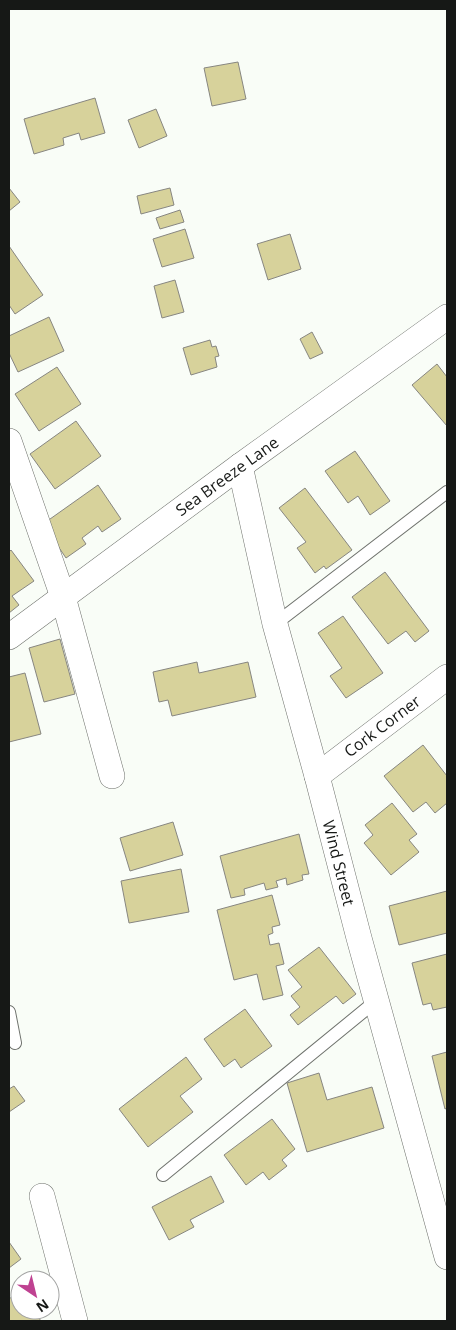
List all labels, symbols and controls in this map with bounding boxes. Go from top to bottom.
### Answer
street label: Sea Breeze Lane [171,431,283,521]
street label: Cork Corner [339,690,425,762]
street label: Wind Street [318,818,360,908]
north arrow [10,1270,60,1320]
text: N [33,1295,53,1317]

